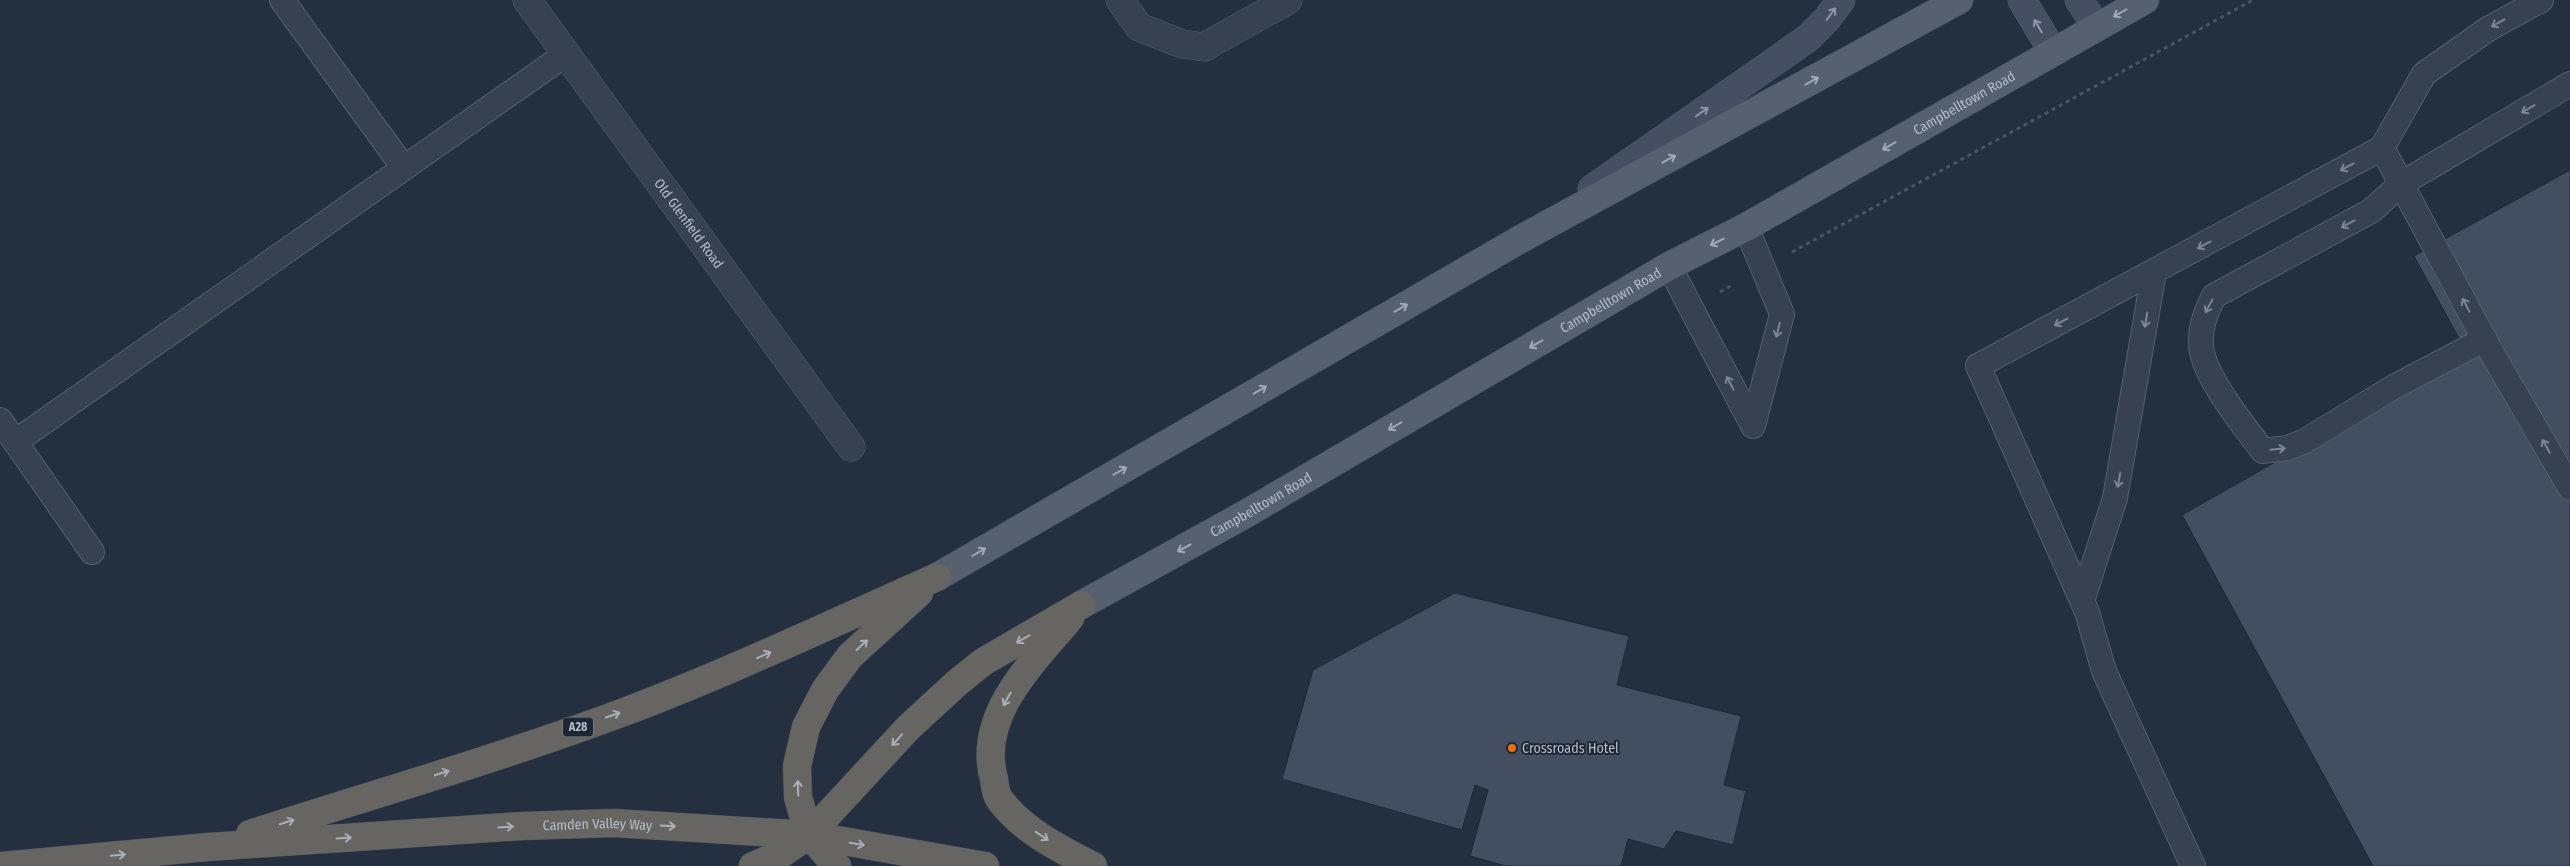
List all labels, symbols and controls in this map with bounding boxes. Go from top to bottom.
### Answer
one-way arrow [1825,8,1836,21]
one-way arrow [2114,9,2128,19]
one-way arrow [2491,19,2506,29]
one-way arrow [2032,20,2042,34]
street label: Campbelltown Road [1910,67,2018,139]
one-way arrow [1804,76,1819,86]
one-way arrow [2522,104,2536,114]
one-way arrow [1695,107,1709,117]
one-way arrow [1882,142,1897,151]
one-way arrow [1661,153,1676,163]
one-way arrow [2340,163,2355,172]
street label: Old Glenfield Road [651,175,727,272]
one-way arrow [2340,219,2355,229]
one-way arrow [1709,237,1724,247]
one-way arrow [2197,240,2212,250]
street label: Campbelltown Road [1557,264,1664,337]
one-way arrow [2461,297,2471,312]
one-way arrow [2204,298,2214,313]
one-way arrow [1393,303,1408,313]
one-way arrow [2140,311,2150,327]
one-way arrow [2054,318,2069,327]
one-way arrow [1772,321,1782,337]
one-way arrow [1528,339,1543,349]
one-way arrow [1725,375,1735,390]
one-way arrow [1253,384,1267,394]
one-way arrow [1388,421,1403,431]
one-way arrow [2540,440,2550,454]
one-way arrow [2270,444,2286,454]
one-way arrow [1112,466,1127,476]
street label: Campbelltown Road [1207,469,1315,540]
one-way arrow [2113,472,2123,488]
one-way arrow [1177,543,1192,553]
one-way arrow [971,547,985,557]
one-way arrow [1017,634,1031,644]
one-way arrow [856,639,869,651]
one-way arrow [756,650,771,659]
one-way arrow [1002,691,1012,705]
one-way arrow [605,710,621,720]
road number: A28 [563,718,593,736]
one-way arrow [892,734,903,747]
place label: Crossroads Hotel [1522,740,1619,757]
marker: Crossroads Hotel [1506,742,1518,754]
one-way arrow [434,767,450,777]
one-way arrow [793,780,803,796]
street label: Camden Valley Way [542,814,653,834]
one-way arrow [279,816,295,826]
one-way arrow [497,822,513,832]
one-way arrow [660,822,676,831]
one-way arrow [1035,831,1049,842]
one-way arrow [335,833,351,842]
one-way arrow [848,840,864,850]
one-way arrow [110,850,126,860]

